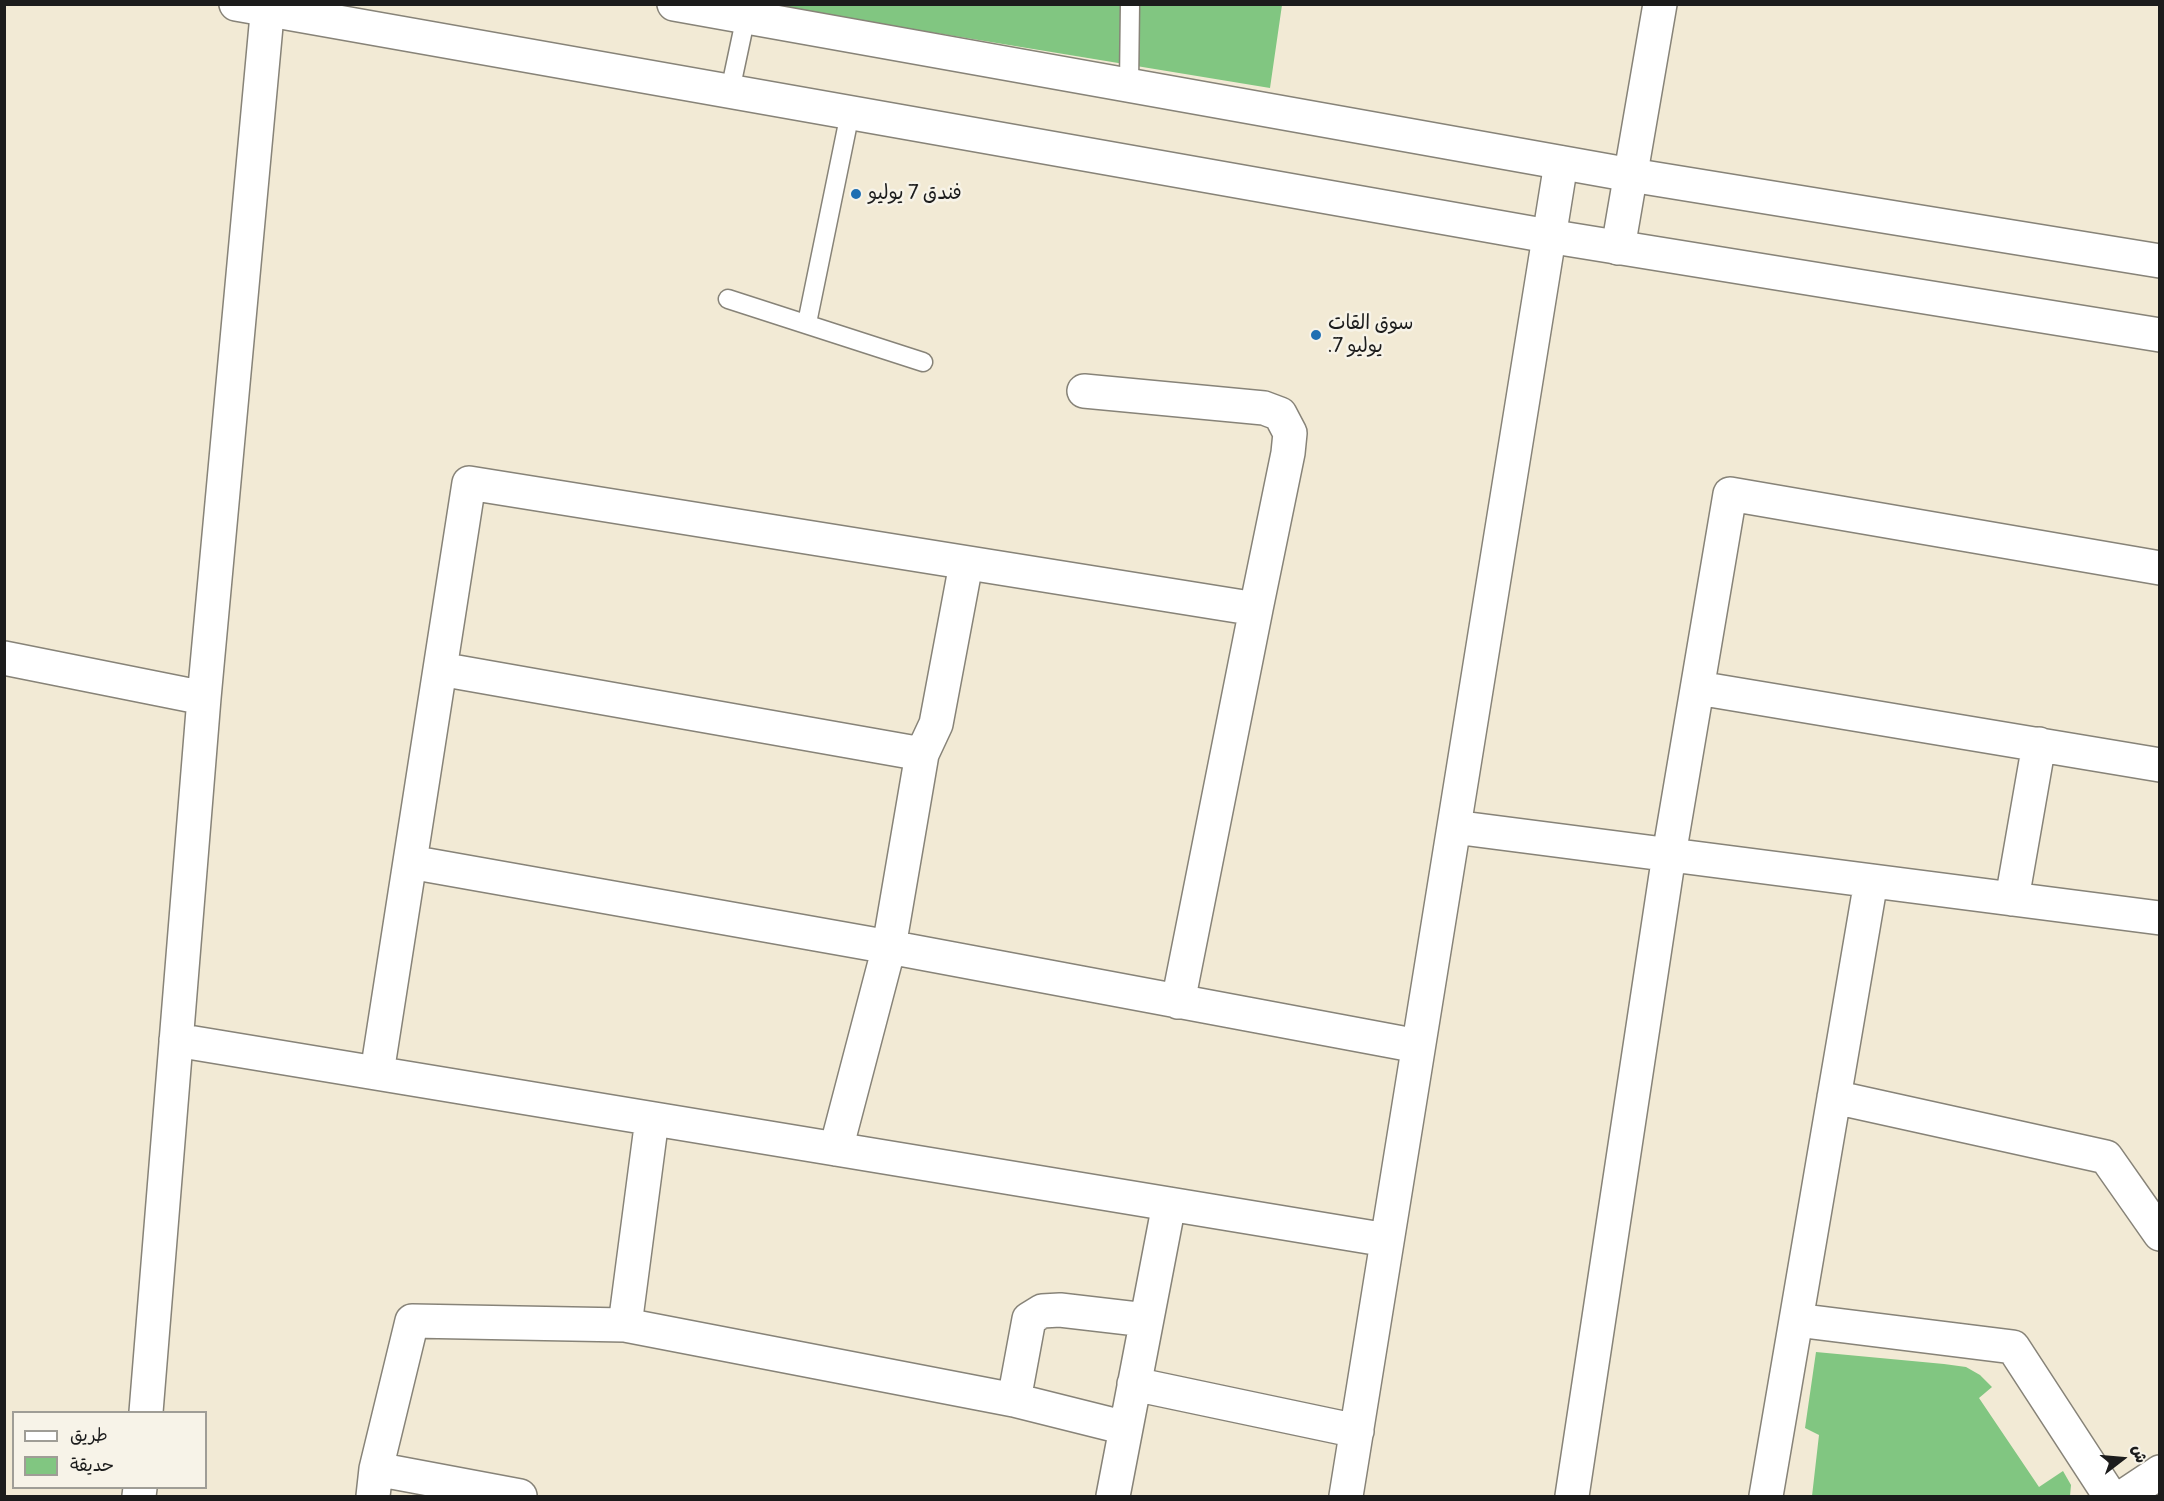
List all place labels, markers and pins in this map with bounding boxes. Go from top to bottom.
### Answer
place label: فندق 7 يوليو [868,182,962,206]
marker: فندق 7 يوليو [849,187,863,201]
place label: سوق القات .7 يوليو [1328,312,1414,359]
marker: سوق القات .7 يوليو [1309,328,1323,342]

